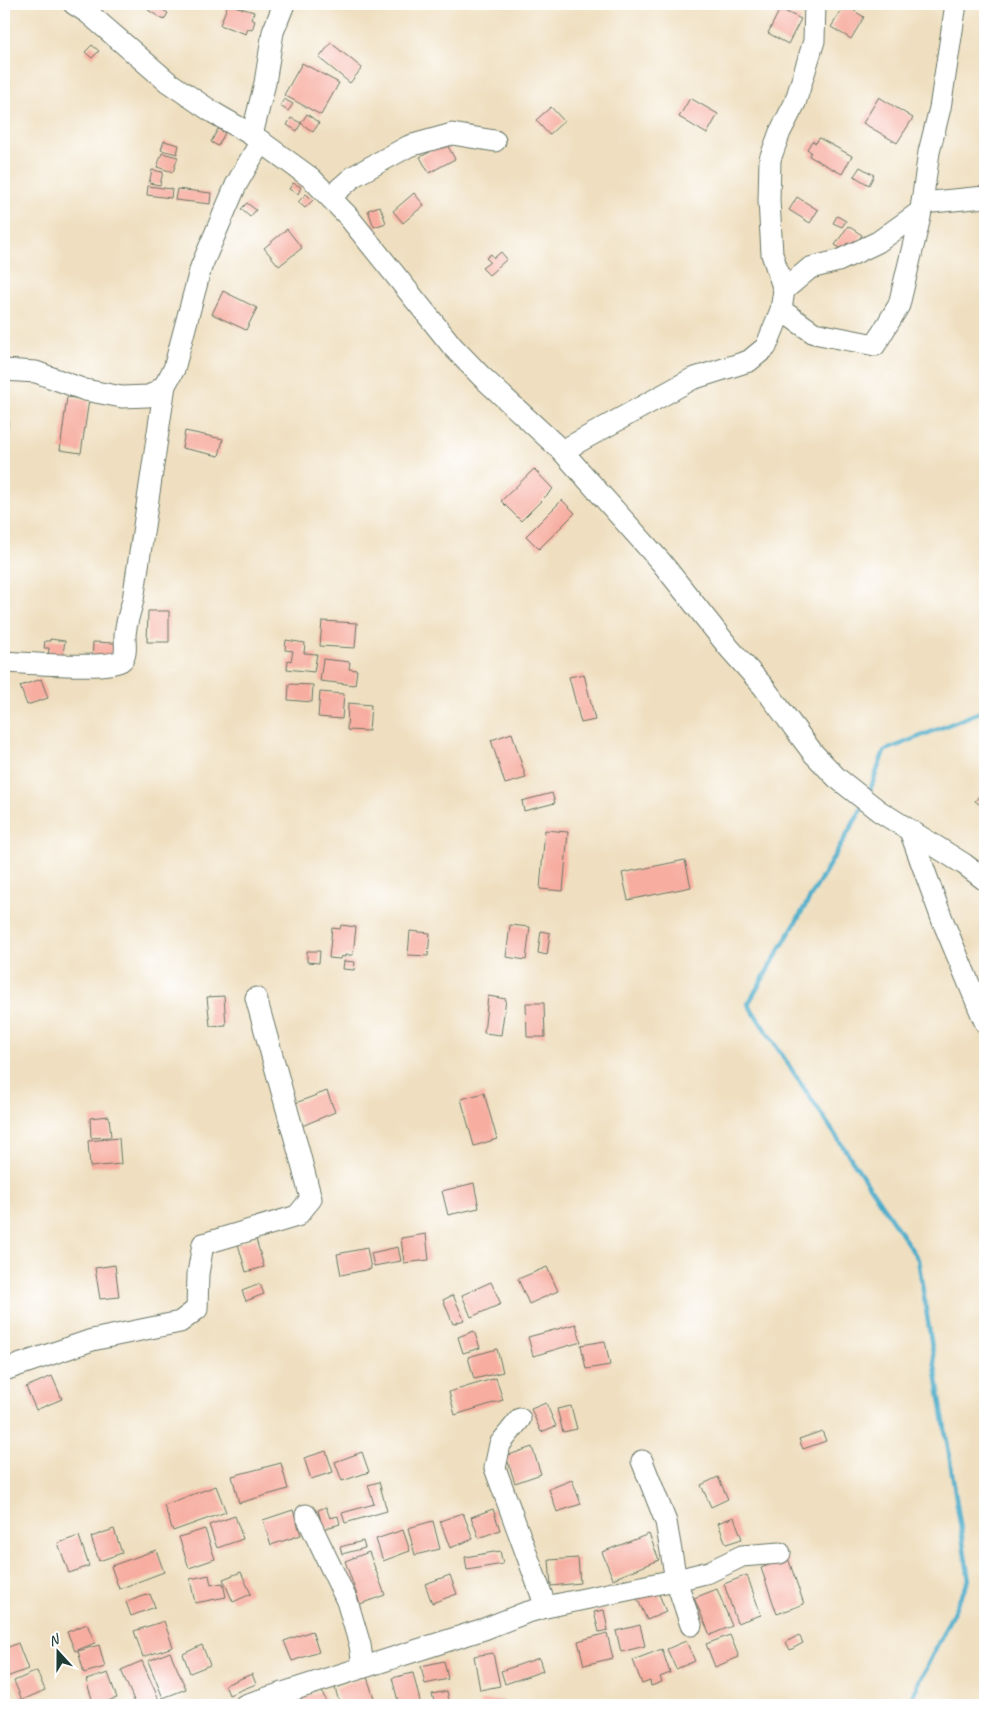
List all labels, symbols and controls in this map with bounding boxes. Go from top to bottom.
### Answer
north arrow [32,1626,82,1676]
text: N [46,1630,63,1650]

